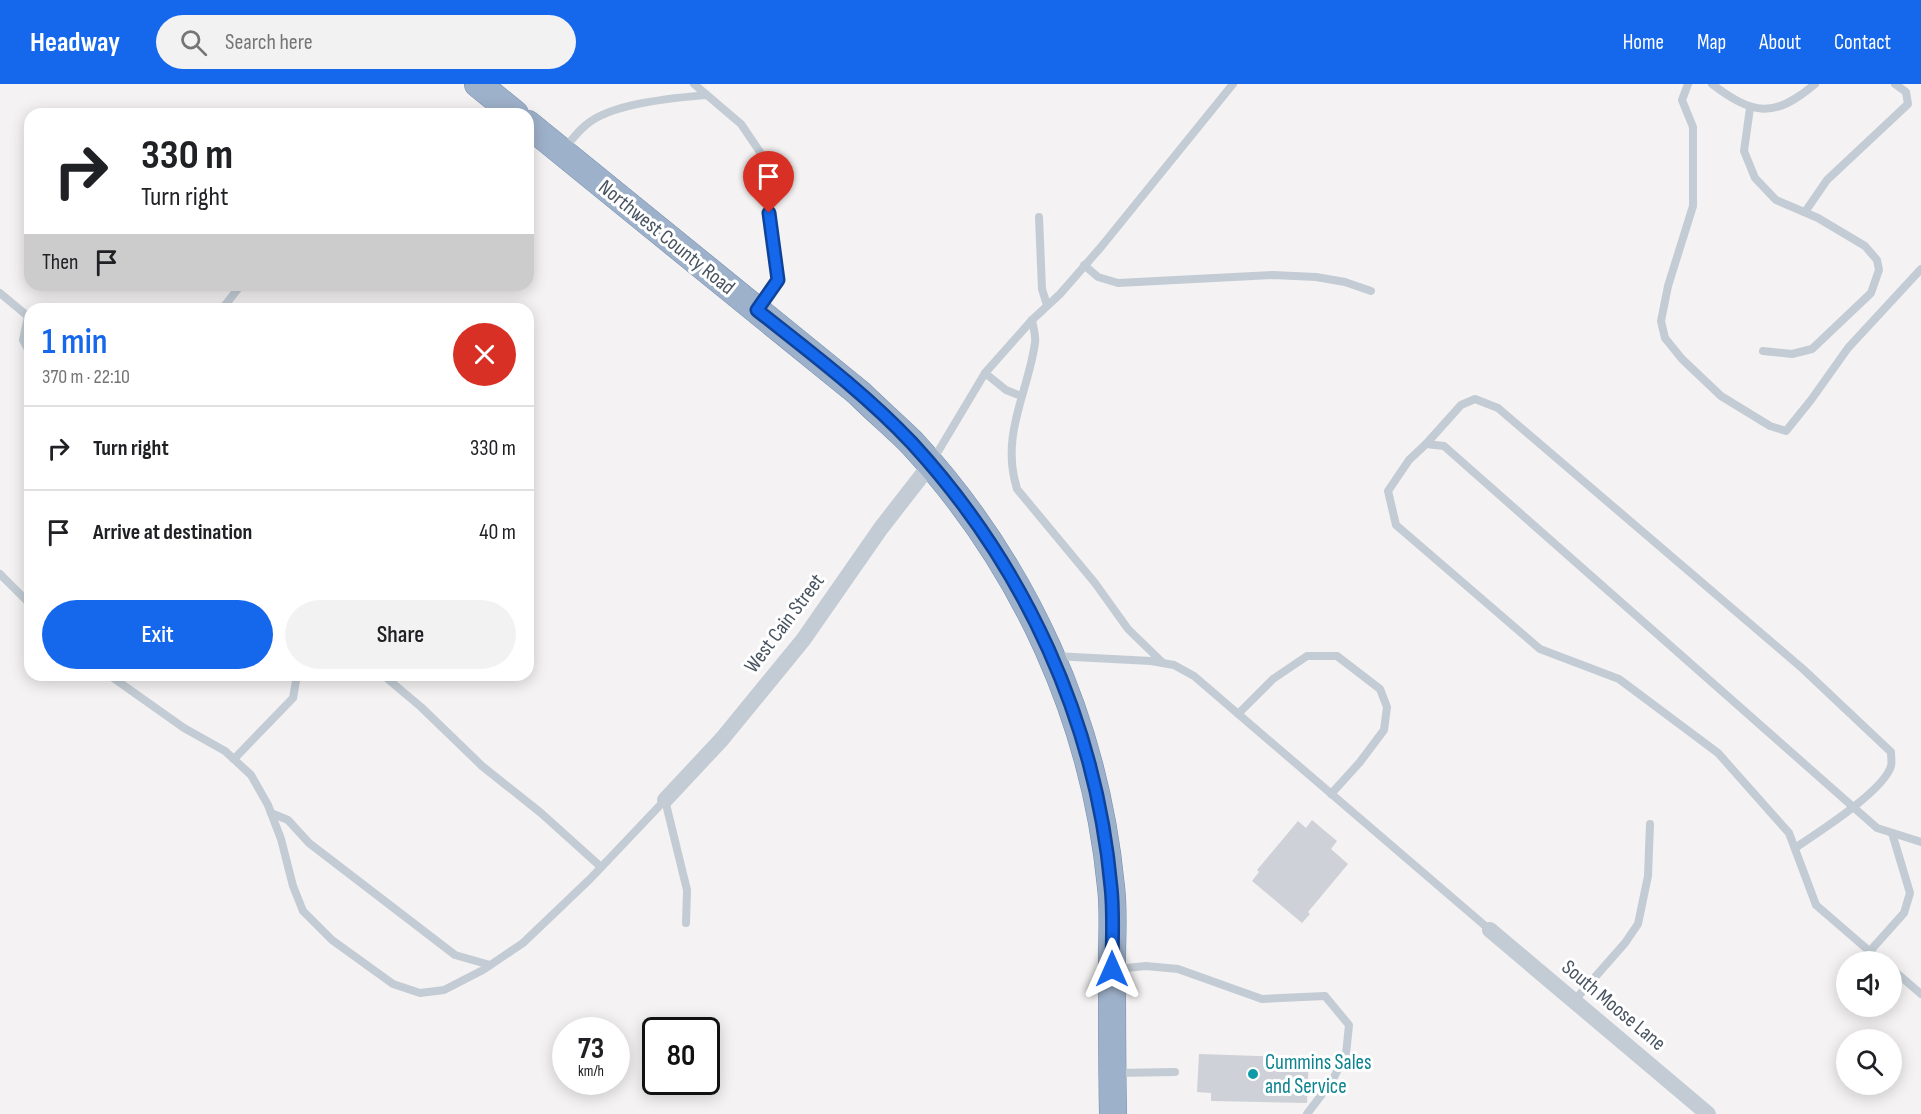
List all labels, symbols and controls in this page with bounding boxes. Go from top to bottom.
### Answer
search box [156,15,576,69]
text: Headway [30,26,120,59]
icon: search [177,26,210,59]
text: Search here [225,29,312,56]
text: Home [1623,30,1664,55]
text: Map [1697,30,1726,55]
text: About [1759,30,1801,55]
text: Contact [1834,30,1891,55]
text: 330 m [141,130,233,181]
icon: right [42,132,120,210]
pin [743,151,794,213]
icon: arrive [752,160,785,193]
street label: Northwest County Road [594,175,740,300]
text: Turn right [141,181,228,213]
icon: arrive [90,246,123,279]
text: Then [42,249,78,276]
text: 1 min [42,321,107,364]
button: close [453,323,516,386]
text: 370 m · 22:10 [42,365,130,389]
icon: right [42,432,75,465]
text: Turn right [93,435,169,462]
text: 330 m [470,435,516,462]
icon: arrive [42,516,75,549]
text: Arrive at destination [93,519,252,546]
text: 40 m [479,519,516,546]
street label: West Cain Street [739,569,830,678]
button: Exit [42,600,273,669]
button: Share [285,600,516,669]
position arrow [1080,937,1144,1001]
map controls [1836,951,1902,1095]
button: sound [1836,951,1902,1017]
street label: South Moose Lane [1557,955,1671,1056]
speed limit sign: 80 [642,1017,720,1095]
button: search [1836,1029,1902,1095]
text: 73 [578,1031,604,1067]
place label: Cummins Sales and Service [1265,1050,1372,1099]
text: km/h [578,1062,604,1081]
marker: Cummins Sales and Service [1246,1067,1260,1081]

